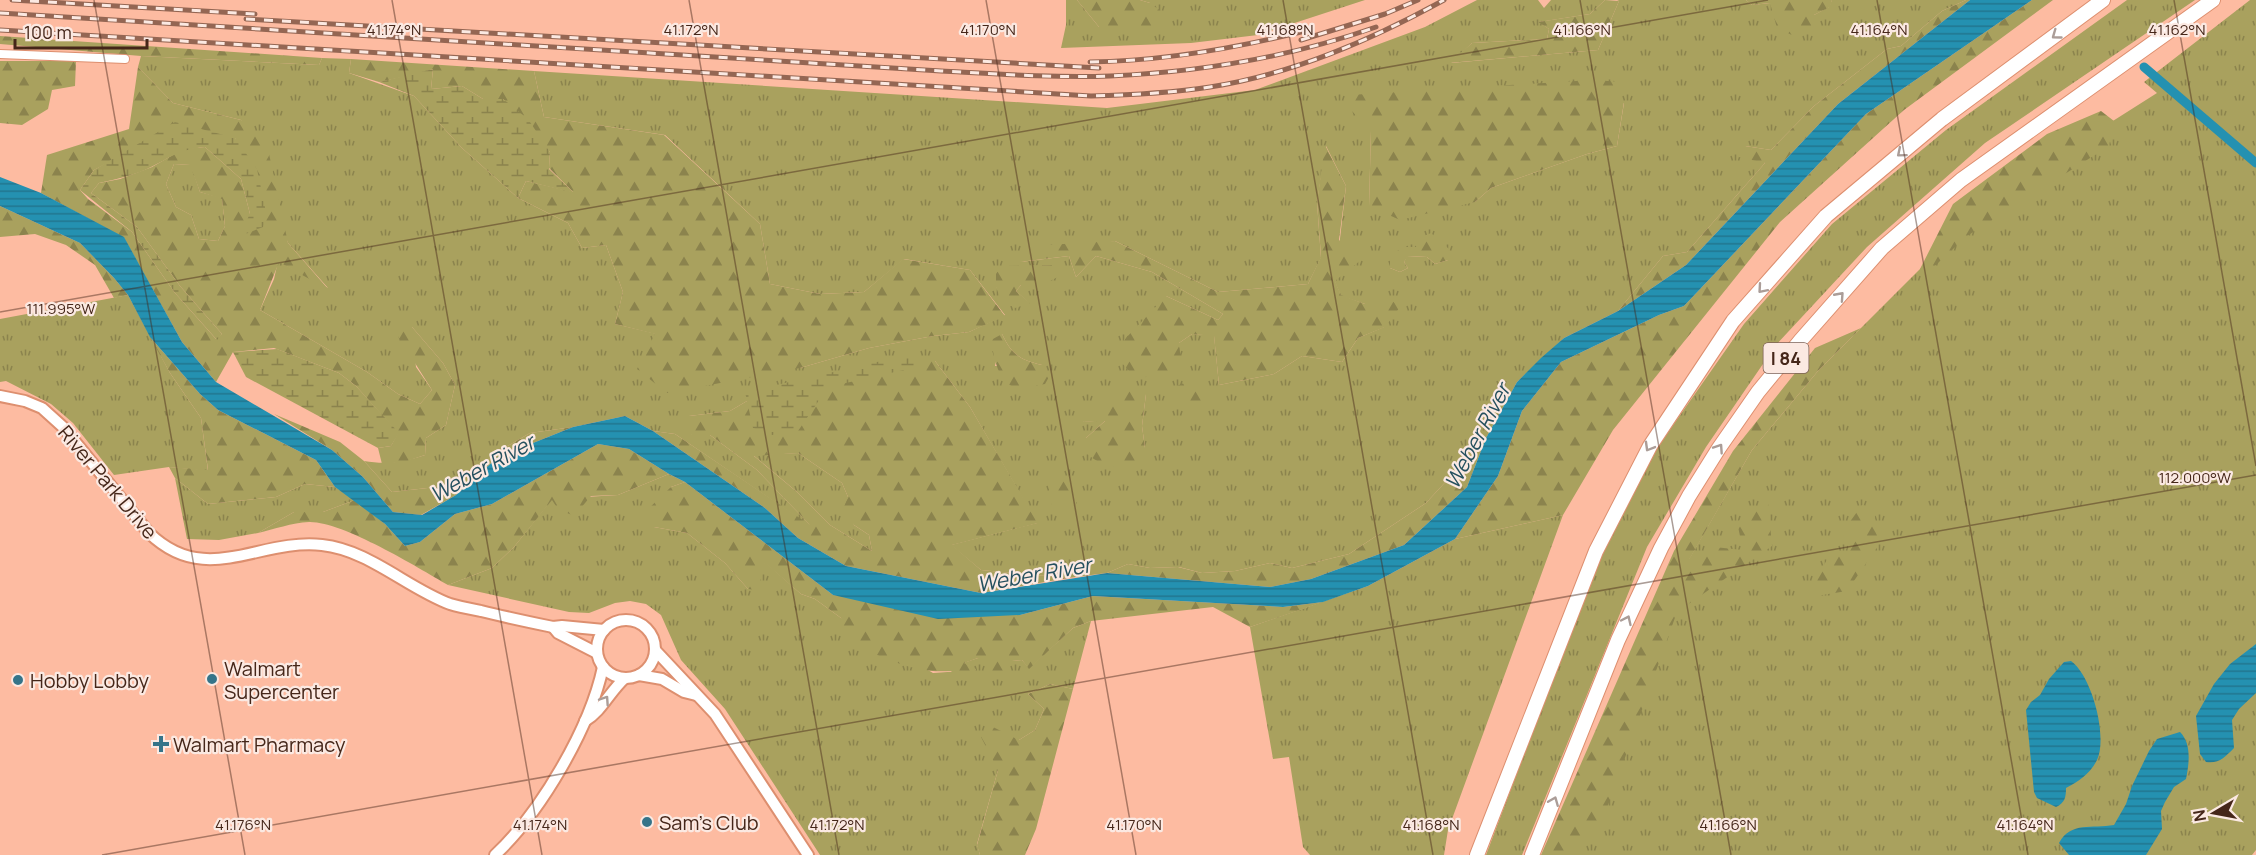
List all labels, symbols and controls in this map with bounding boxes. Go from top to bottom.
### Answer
scale bar [15,12,147,50]
text: 41.174°N [367,19,421,40]
text: 41.172°N [663,19,719,40]
text: 41.170°N [960,19,1016,40]
text: 41.168°N [1257,19,1313,40]
text: 41.166°N [1553,19,1611,40]
text: 41.164°N [1850,19,1908,40]
text: 41.162°N [2149,19,2205,40]
text: 100 m [24,20,72,44]
one-way arrow [2052,27,2063,38]
one-way arrow [1897,146,1908,157]
one-way arrow [1758,282,1769,293]
one-way arrow [1833,292,1844,302]
text: 111.995°W [27,298,95,319]
road number: I 84 [1764,343,1808,373]
water label: Weber River [1438,376,1518,494]
street label: River Park Drive [52,419,164,545]
water label: Weber River [425,427,541,508]
one-way arrow [1645,441,1657,452]
one-way arrow [1712,444,1723,455]
text: 112.000°W [2159,467,2231,488]
water label: Weber River [975,550,1096,598]
one-way arrow [1620,616,1632,627]
place label: Walmart Supercenter [224,655,339,705]
place label: Hobby Lobby [30,667,149,694]
marker: Walmart Supercenter [205,672,219,686]
marker: Hobby Lobby [11,673,25,687]
one-way arrow [598,696,609,707]
place label: Walmart Pharmacy [173,731,346,758]
marker: Walmart Pharmacy [154,737,168,751]
north arrow [2184,783,2244,843]
one-way arrow [1547,796,1559,807]
text: N [2187,808,2211,823]
place label: Sam's Club [659,809,759,836]
text: 41.176°N [215,814,271,835]
text: 41.174°N [513,814,567,835]
text: 41.172°N [809,814,865,835]
text: 41.170°N [1106,814,1162,835]
text: 41.168°N [1403,814,1459,835]
text: 41.166°N [1699,814,1757,835]
text: 41.164°N [1996,814,2054,835]
marker: Sam's Club [640,815,654,829]

